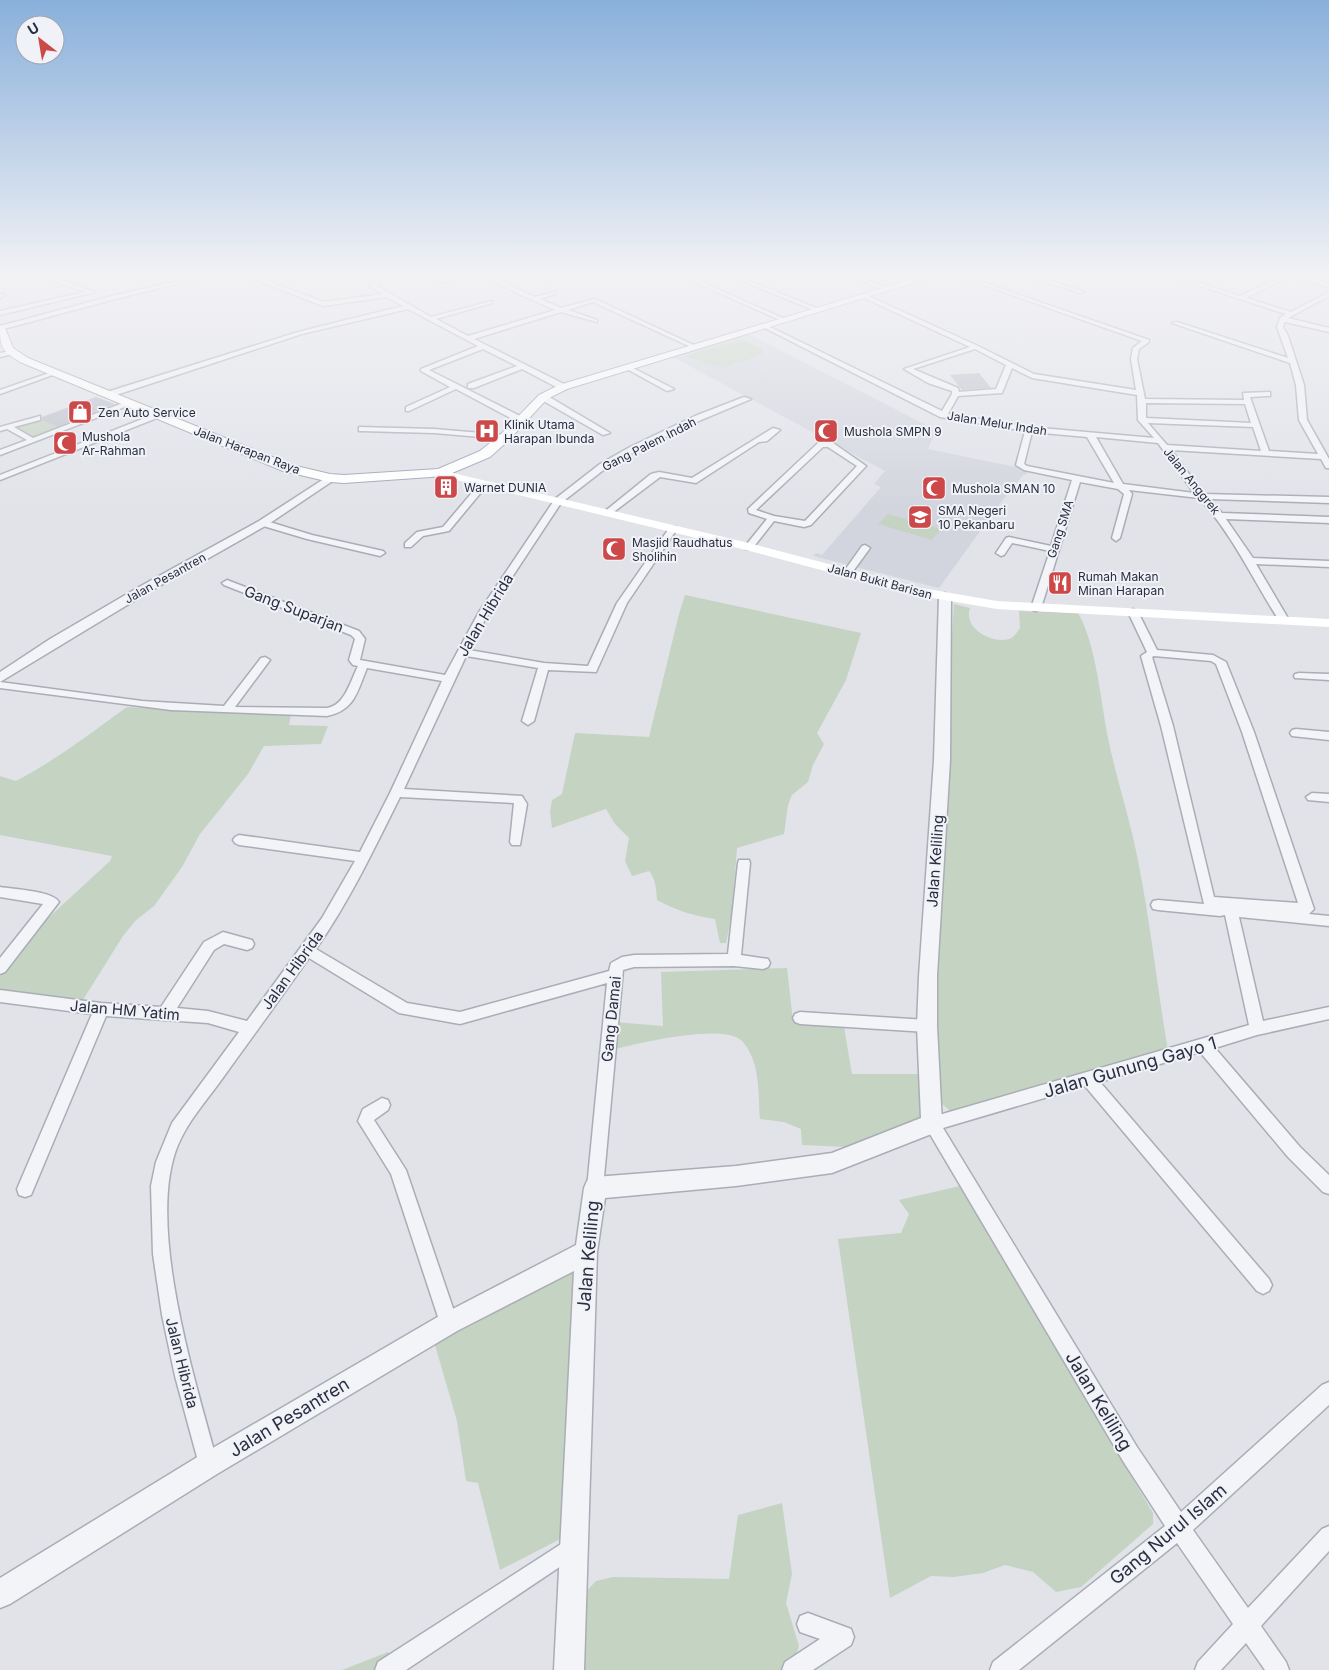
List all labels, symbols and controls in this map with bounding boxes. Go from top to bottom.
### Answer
north arrow [15,15,65,65]
text: U [24,19,42,38]
shop icon: Zen Auto Service [67,399,93,425]
place label: Zen Auto Service [98,405,196,420]
street label: Jalan Melur Indah [946,408,1048,438]
street label: Gang Palem Indah [600,414,698,474]
place label: Klinik Utama Harapan Ibunda [504,417,594,446]
hospital icon: Klinik Utama Harapan Ibunda [474,418,500,444]
mosque icon: Mushola SMPN 9 [813,418,839,444]
street label: Jalan Harapan Raya [192,423,302,477]
place label: Mushola SMPN 9 [844,424,942,439]
place label: Mushola Ar-Rahman [82,429,146,458]
mosque icon: Mushola Ar-Rahman [52,430,78,456]
street label: Jalan Anggrek [1160,445,1224,518]
building icon: Warnet DUNIA [433,474,459,500]
mosque icon: Mushola SMAN 10 [921,475,947,501]
place label: Warnet DUNIA [464,480,546,495]
place label: Mushola SMAN 10 [952,481,1055,496]
street label: Gang SMA [1044,498,1076,560]
place label: SMA Negeri 10 Pekanbaru [938,503,1015,532]
school or university icon: SMA Negeri 10 Pekanbaru [907,504,933,530]
place label: Masjid Raudhatus Sholihin [632,535,732,564]
mosque icon: Masjid Raudhatus Sholihin [601,536,627,562]
street label: Jalan Pesantren [122,549,208,607]
street label: Jalan Bukit Barisan [826,560,934,602]
place label: Rumah Makan Minan Harapan [1078,569,1164,598]
street label: Jalan Hibrida [453,570,517,660]
restaurant icon: Rumah Makan Minan Harapan [1047,570,1073,596]
street label: Gang Suparjan [242,581,346,637]
street label: Jalan Keliling [922,814,948,908]
street label: Jalan Hibrida [257,927,327,1013]
street label: Gang Damai [597,975,625,1063]
street label: Jalan HM Yatim [69,996,181,1024]
street label: Jalan Gunung Gayo 1 [1041,1032,1219,1102]
street label: Jalan Keliling [573,1200,603,1312]
street label: Jalan Hibrida [162,1315,202,1411]
street label: Jalan Keliling [1061,1348,1137,1454]
street label: Jalan Pesantren [225,1373,353,1461]
street label: Gang Nurul Islam [1105,1479,1231,1589]

